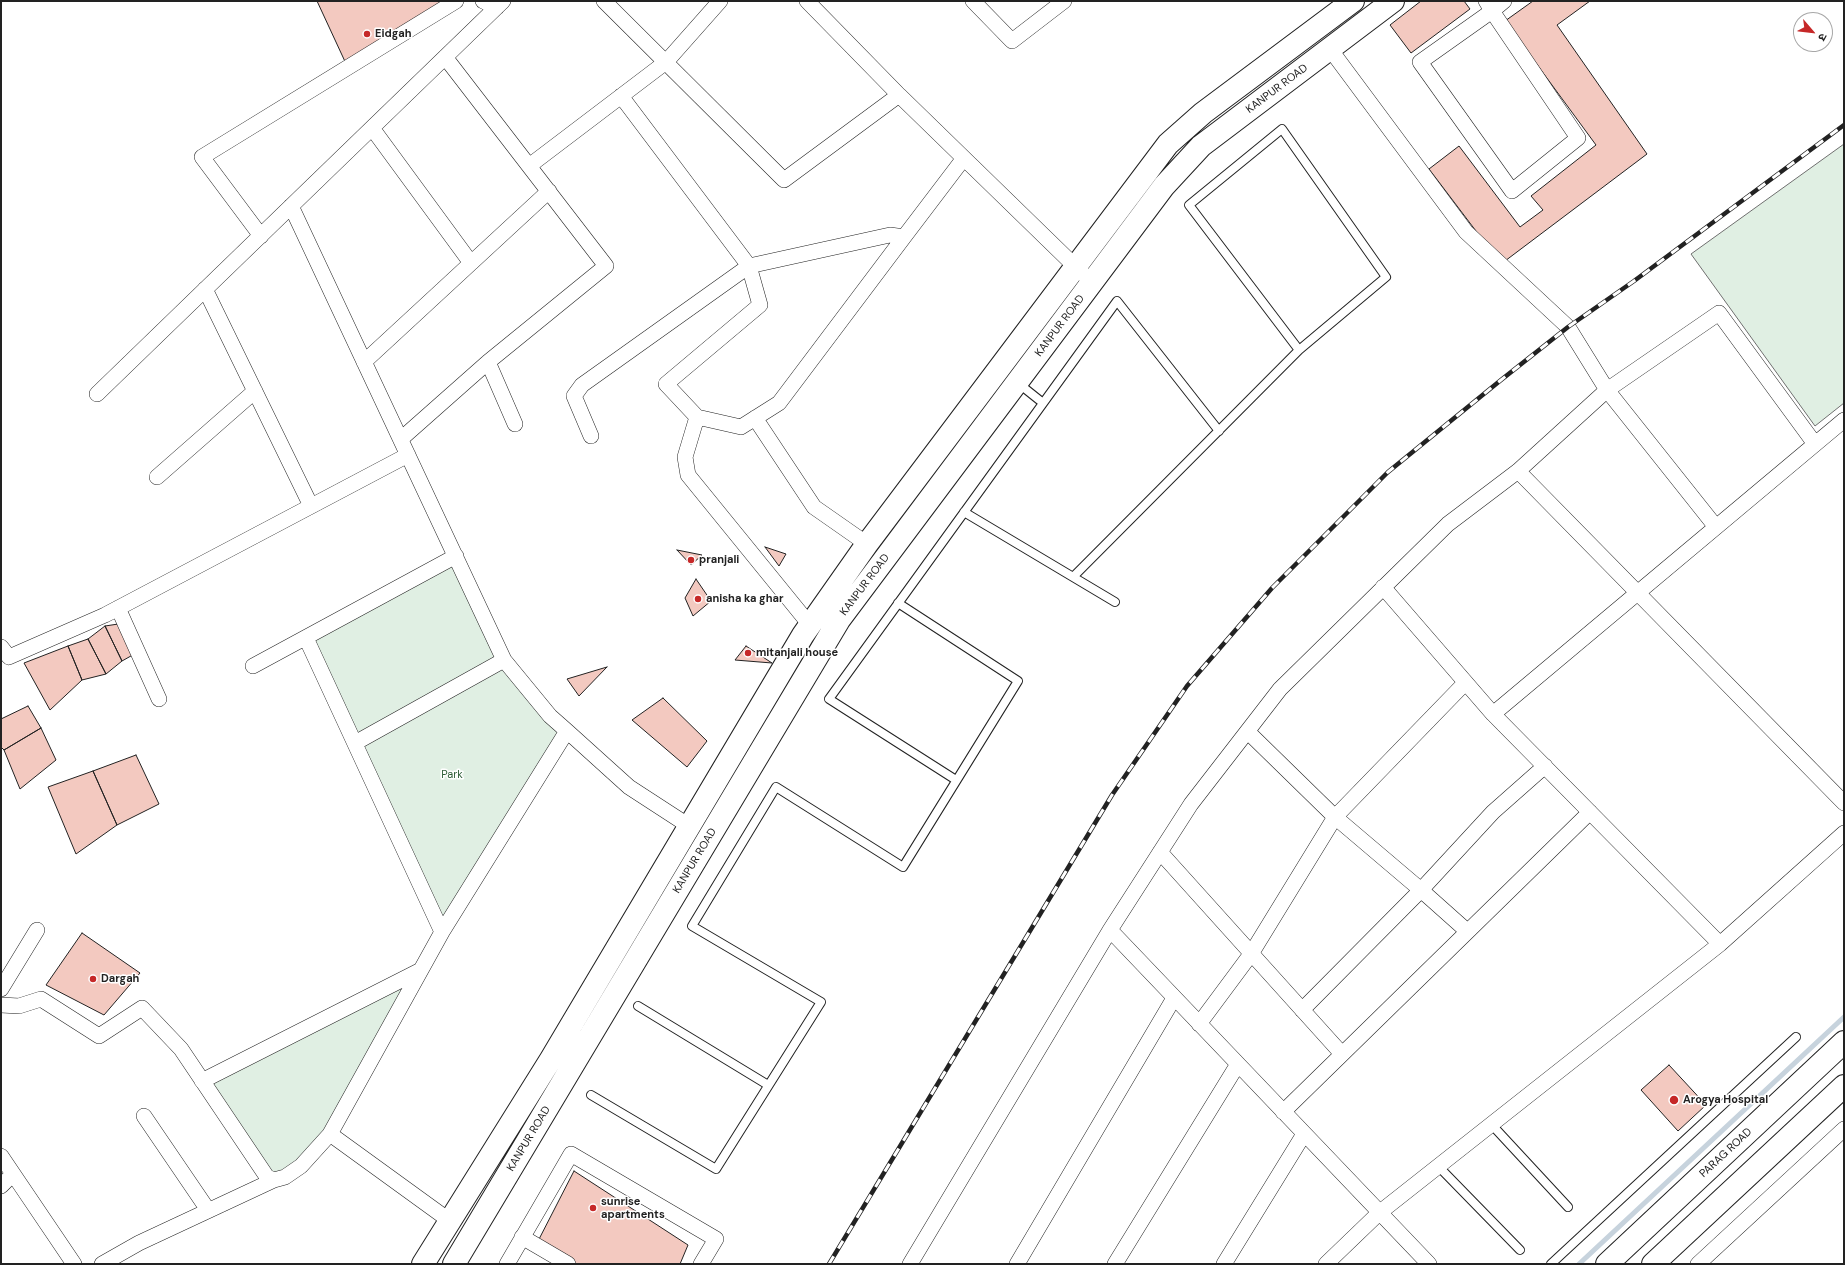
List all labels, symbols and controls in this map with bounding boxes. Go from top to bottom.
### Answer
north arrow [1793,12,1833,52]
place label: Eidgah [375,27,411,41]
marker: Eidgah [362,29,372,39]
text: उ [1815,31,1830,43]
street label: KANPUR ROAD [1244,62,1310,116]
street label: KANPUR ROAD [1033,293,1087,359]
street label: KANPUR ROAD [838,552,892,618]
place label: pranjali [699,553,739,567]
marker: pranjali [686,555,696,565]
place label: anisha ka ghar [706,592,783,606]
marker: anisha ka ghar [693,594,703,604]
place label: mitanjali house [756,646,838,660]
marker: mitanjali house [743,648,753,658]
park label: Park [441,768,463,782]
street label: KANPUR ROAD [670,826,720,896]
place label: Dargah [101,972,139,986]
marker: Dargah [88,974,98,984]
place label: Arogya Hospital [1683,1093,1768,1107]
marker: Arogya Hospital [1668,1094,1680,1106]
street label: KANPUR ROAD [504,1104,554,1174]
street label: PARAG ROAD [1697,1125,1755,1181]
place label: sunrise apartments [601,1195,665,1221]
marker: sunrise apartments [588,1203,598,1213]

